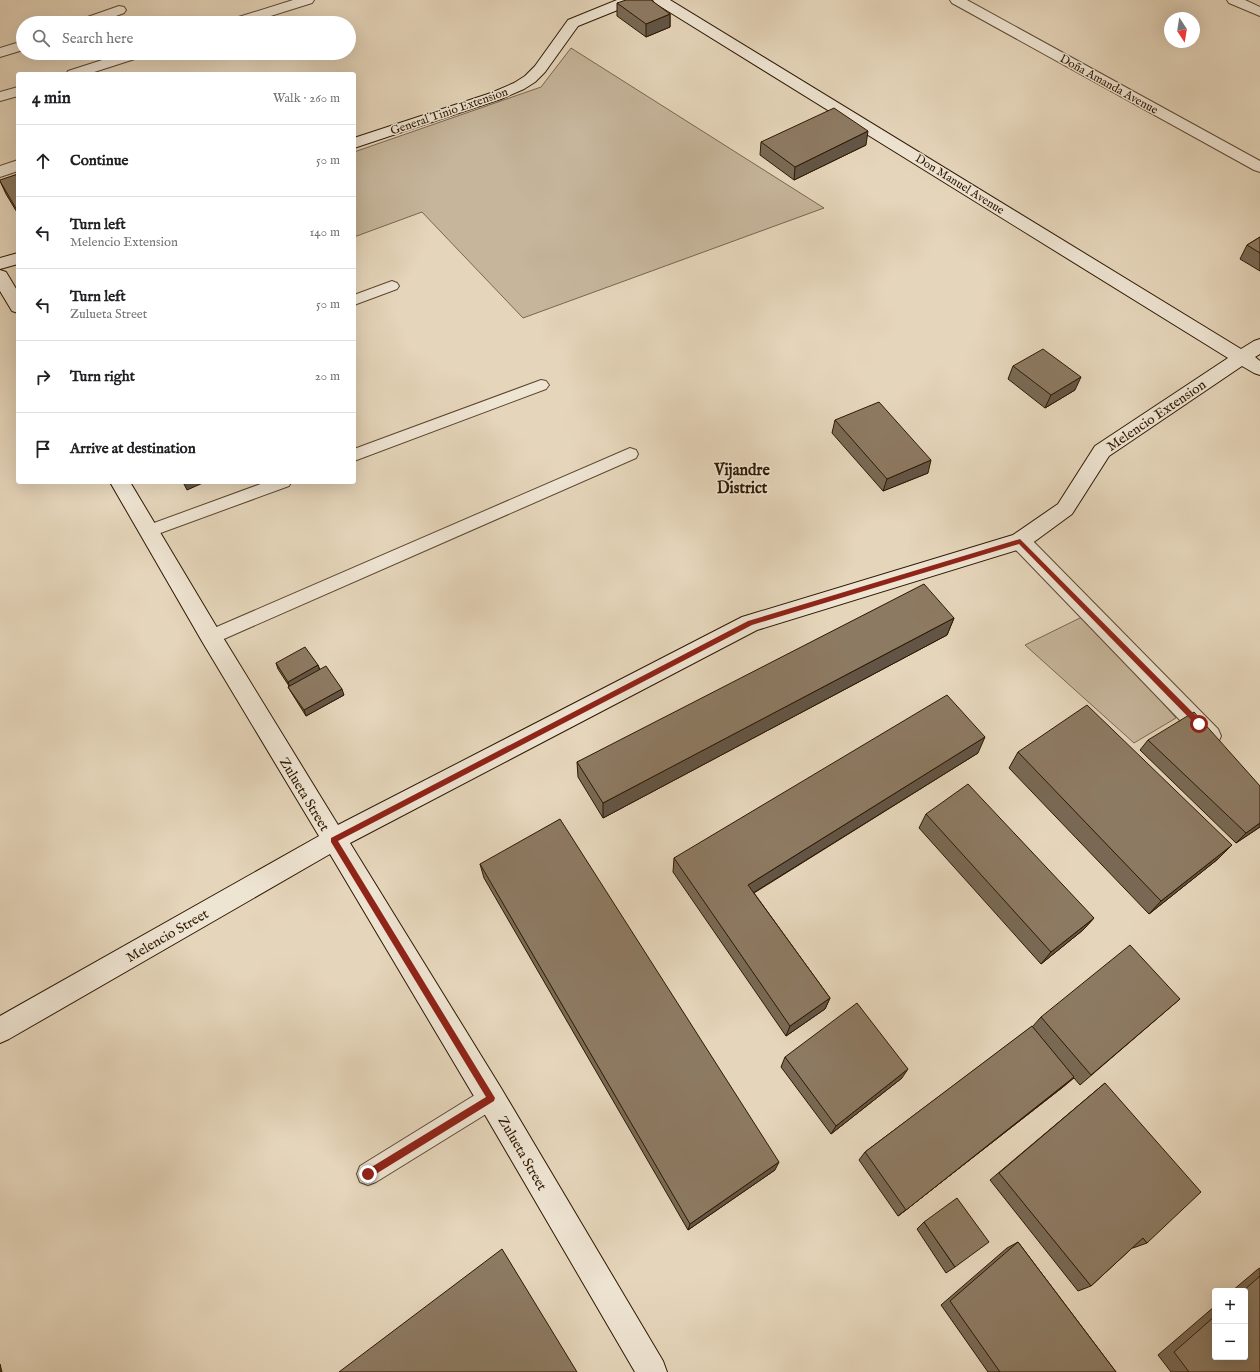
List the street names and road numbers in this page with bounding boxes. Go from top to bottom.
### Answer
street label: Doña Amanda Avenue [1057,51,1161,118]
street label: General Tinio Extension [388,84,511,139]
street label: Don Manuel Avenue [912,151,1007,218]
street label: Melencio Extension [1103,376,1210,456]
street label: Zulueta Street [275,754,333,835]
street label: Melencio Street [123,905,212,967]
street label: Zulueta Street [494,1113,551,1194]

